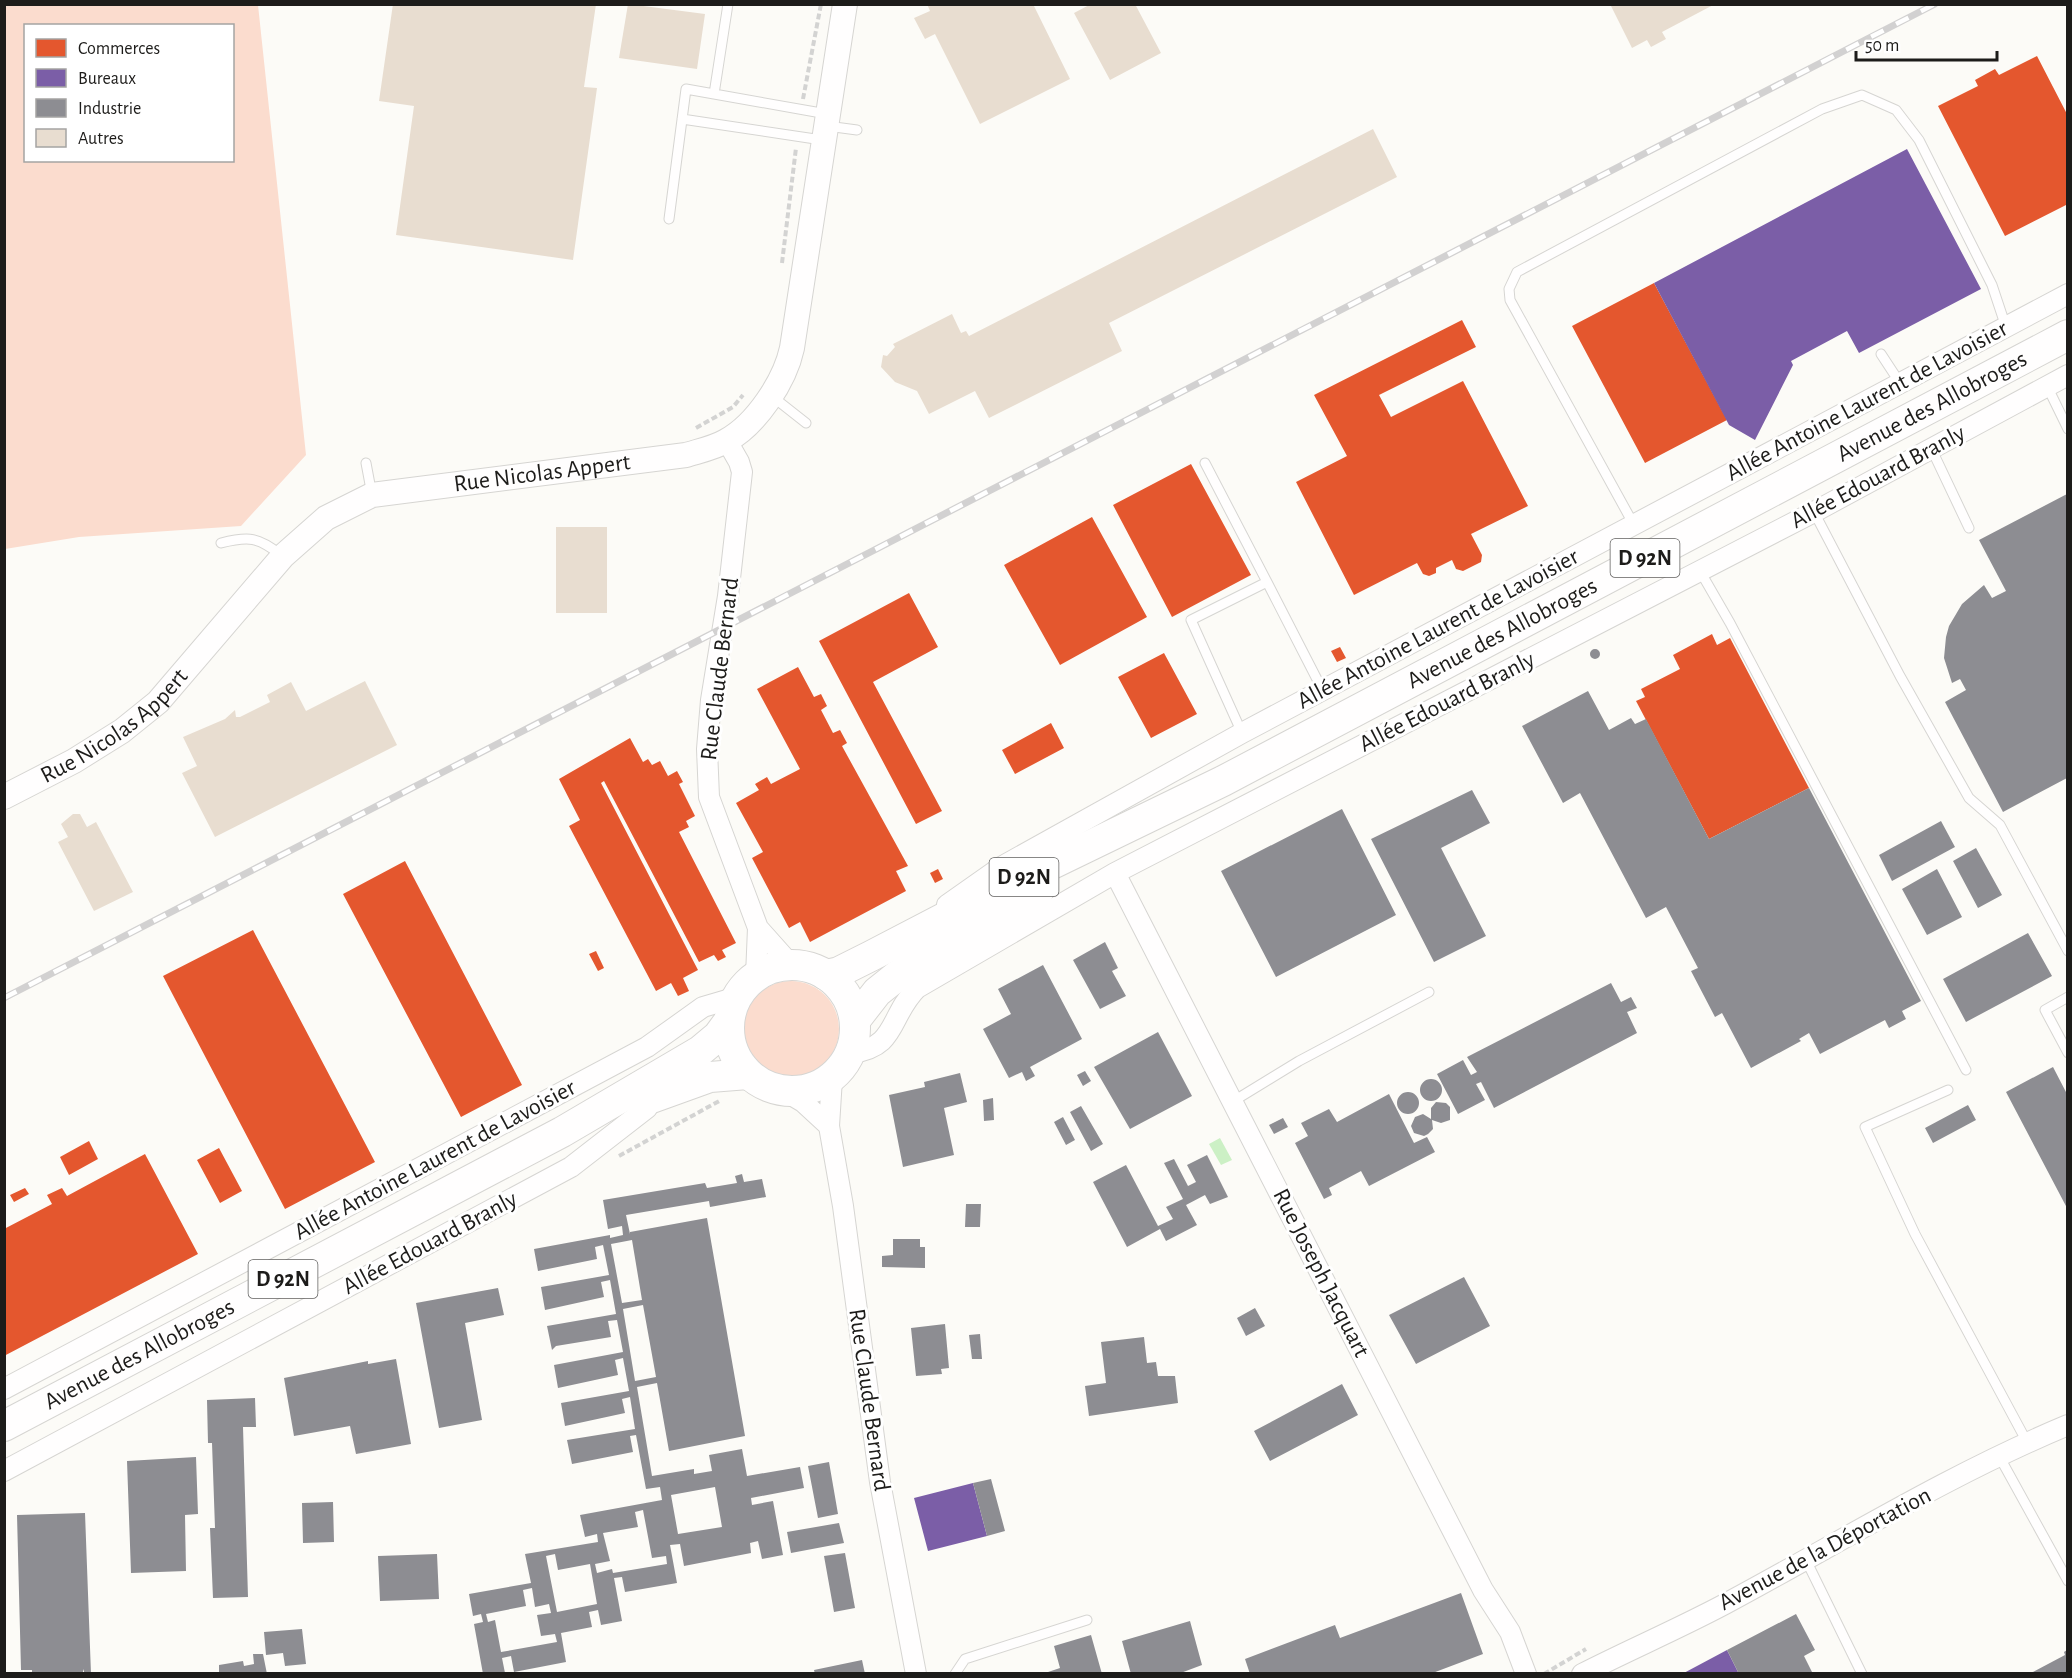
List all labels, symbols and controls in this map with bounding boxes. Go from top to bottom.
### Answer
legend [24,24,234,162]
scale bar [1856,24,1997,62]
text: 50 m [1865,37,1899,55]
text: Commerces [78,40,160,58]
text: Bureaux [78,70,136,88]
text: Industrie [78,100,141,118]
text: Autres [78,130,124,148]
street label: Allée Antoine Laurent de Lavoisier [1722,316,2012,486]
street label: Avenue des Allobroges [1833,347,2031,467]
street label: Allée Edouard Branly [1787,421,1969,533]
street label: Rue Nicolas Appert [452,450,632,496]
road number: D 92N [1610,539,1680,577]
street label: Allée Antoine Laurent de Lavoisier [1293,544,1583,714]
street label: Avenue des Allobroges [1403,574,1601,694]
street label: Rue Claude Bernard [697,576,743,762]
street label: Allée Edouard Branly [1355,647,1539,757]
street label: Rue Nicolas Appert [37,664,193,788]
road number: D 92N [990,858,1058,896]
street label: Allée Antoine Laurent de Lavoisier [290,1075,580,1245]
street label: Rue Joseph Jacquart [1268,1185,1374,1361]
street label: Allée Edouard Branly [339,1187,521,1299]
road number: D 92N [248,1260,318,1298]
street label: Avenue des Allobroges [40,1295,238,1415]
street label: Rue Claude Bernard [844,1307,894,1493]
street label: Avenue de la Déportation [1715,1483,1935,1615]

